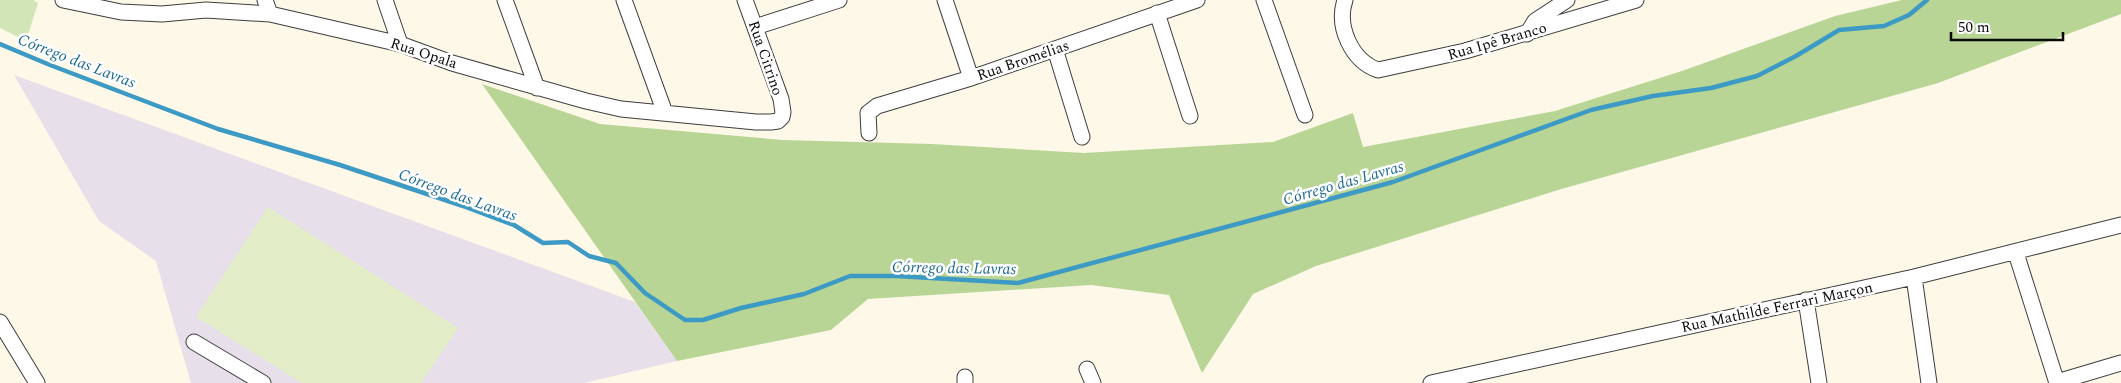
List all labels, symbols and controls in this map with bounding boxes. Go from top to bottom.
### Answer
scale bar [1951,10,2064,42]
street label: Rua Ipê Branco [1445,16,1549,67]
text: 50 m [1958,16,1990,39]
street label: Rua Citrino [742,18,789,99]
water label: Córrego das Lavras [14,27,139,95]
street label: Rua Opala [387,32,461,75]
street label: Rua Bromélias [974,34,1072,87]
water label: Córrego das Lavras [1280,154,1407,212]
water label: Córrego das Lavras [395,162,521,228]
water label: Córrego das Lavras [892,255,1017,281]
street label: Rua Mathilde Ferrari Marçon [1679,276,1875,339]

